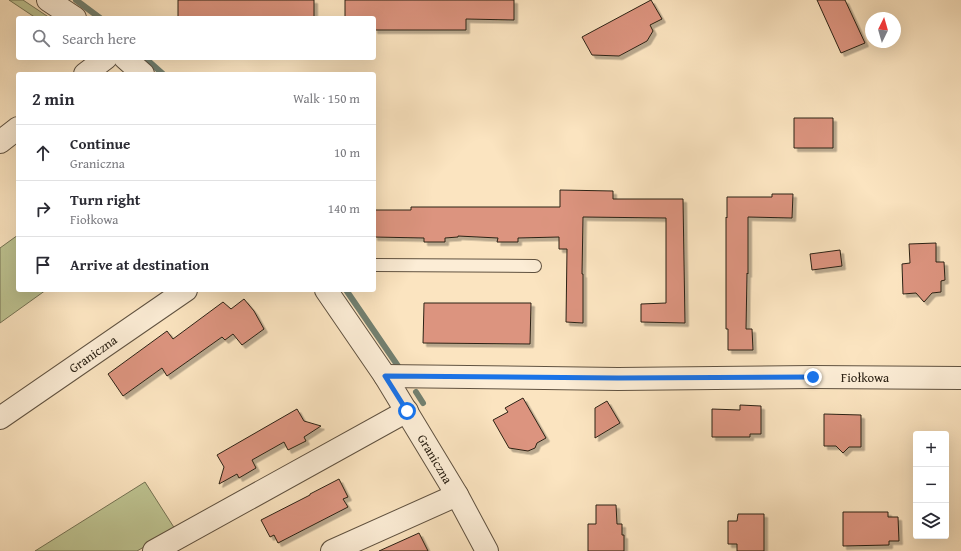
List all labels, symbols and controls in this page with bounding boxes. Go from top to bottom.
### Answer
north arrow [865,12,901,48]
search box [16,16,376,60]
icon: search [30,27,52,49]
text: Search here [62,28,136,49]
text: 2 min [32,86,74,111]
text: Walk · 150 m [293,89,360,108]
text: Continue [70,133,131,154]
icon: ahead [32,142,54,164]
text: 10 m [334,143,360,162]
text: Graniczna [70,154,125,173]
text: Turn right [70,189,141,210]
icon: right [32,198,54,220]
text: 140 m [328,199,360,218]
text: Fiołkowa [70,210,118,229]
icon: arrive [32,254,54,276]
text: Arrive at destination [70,254,209,275]
street label: Graniczna [65,330,122,378]
route end [804,368,822,386]
street label: Fiołkowa [841,368,890,387]
route start [398,402,416,420]
street label: Graniczna [413,431,458,488]
map controls [913,431,949,539]
button: + [913,431,949,467]
button: − [913,467,949,503]
button: layers [913,503,949,539]

